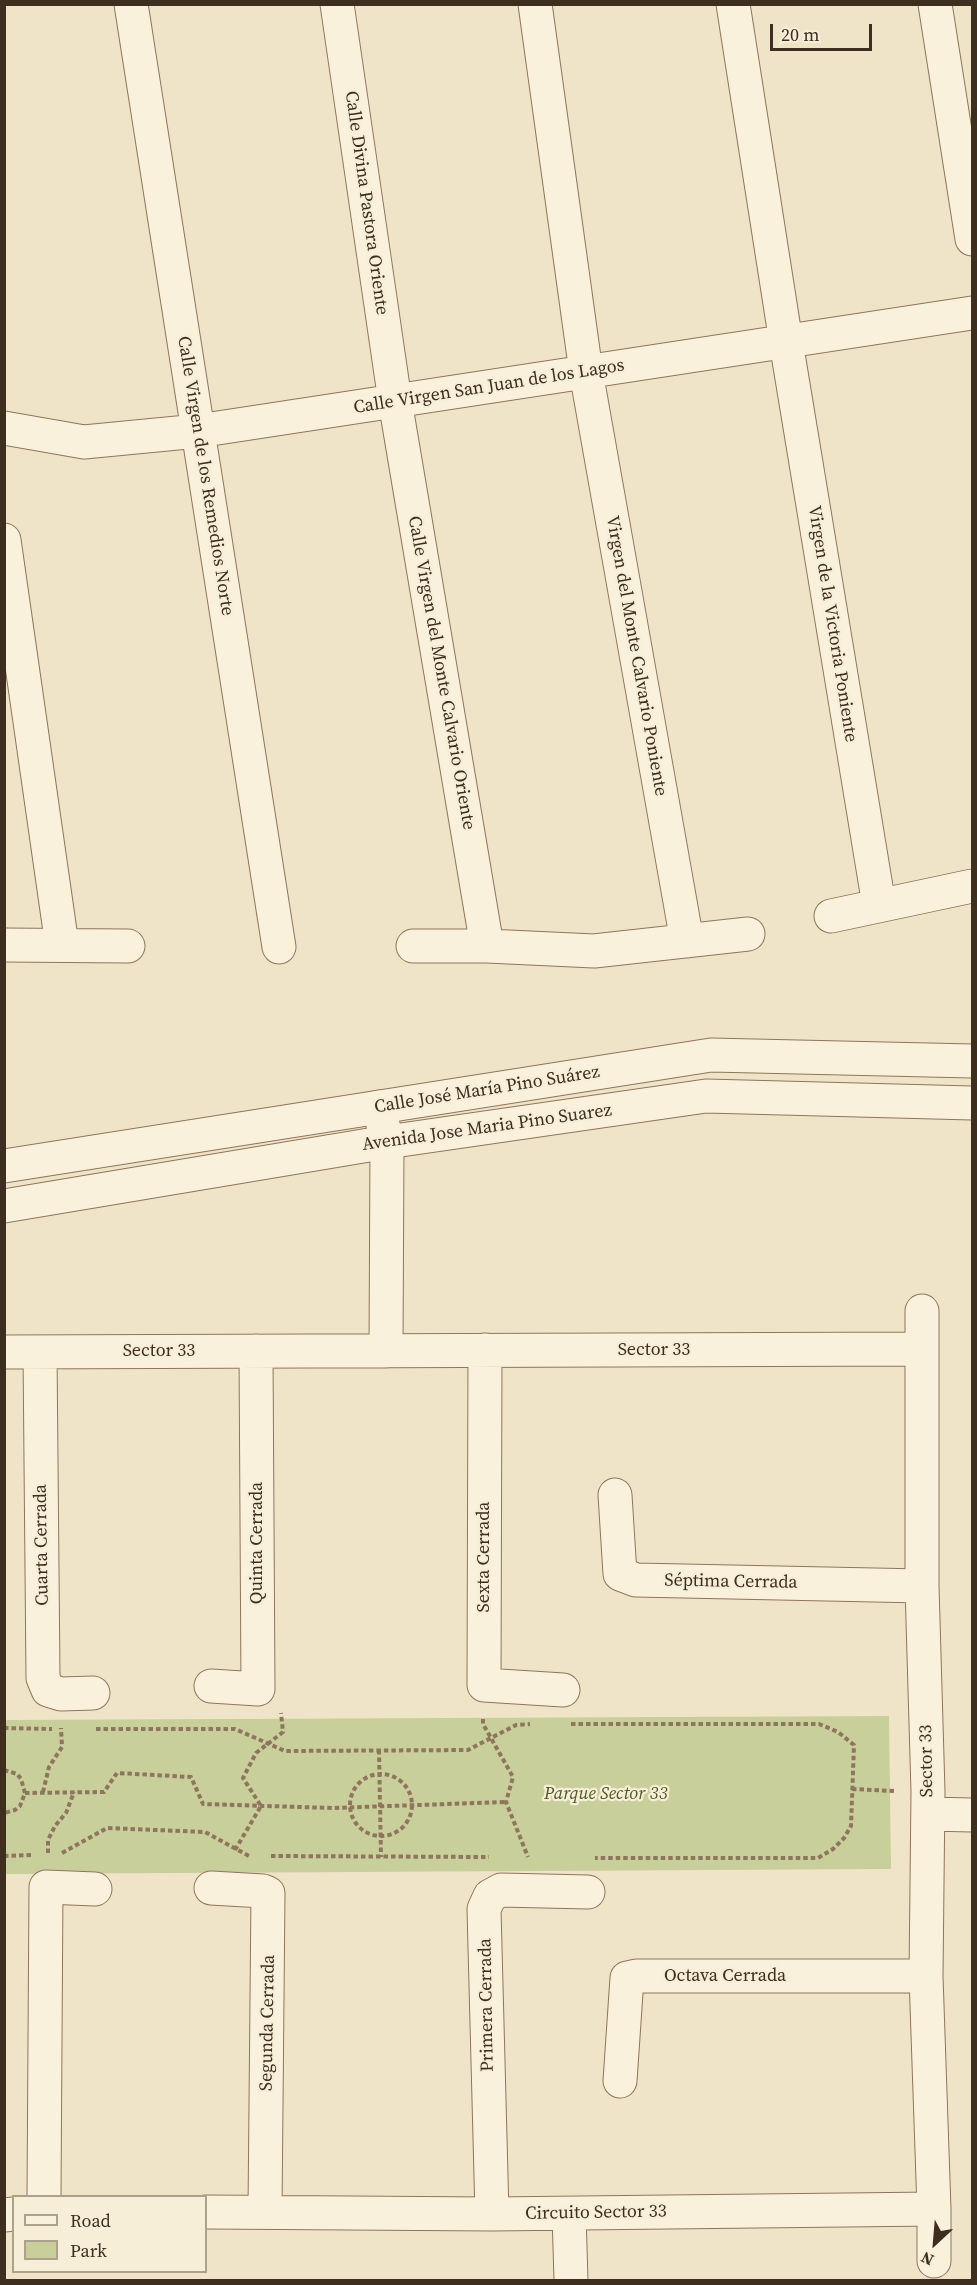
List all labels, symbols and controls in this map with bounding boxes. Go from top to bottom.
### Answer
scale bar [773,12,875,50]
text: 20 m [781,22,819,47]
street label: Calle Divina Pastora Oriente [340,90,392,316]
street label: Calle Virgen de los Remedios Norte [172,335,238,617]
street label: Calle Virgen San Juan de los Lagos [352,355,626,419]
street label: Virgen de la Victoria Poniente [803,504,861,744]
street label: Calle Virgen del Monte Calvario Oriente [403,514,479,832]
street label: Virgen del Monte Calvario Poniente [601,514,671,798]
street label: Calle José María Pino Suárez [373,1062,601,1118]
street label: Avenida Jose Maria Pino Suarez [361,1100,613,1156]
street label: Sector 33 [618,1339,690,1361]
street label: Sector 33 [123,1340,195,1362]
street label: Quinta Cerrada [246,1482,268,1604]
street label: Cuarta Cerrada [30,1484,54,1606]
street label: Sexta Cerrada [473,1502,495,1612]
street label: Séptima Cerrada [664,1570,798,1594]
street label: Sector 33 [916,1724,938,1798]
park label: Parque Sector 33 [544,1783,668,1805]
street label: Primera Cerrada [475,1938,499,2072]
street label: Segunda Cerrada [256,1955,280,2091]
street label: Octava Cerrada [664,1965,786,1987]
legend [12,2195,207,2273]
street label: Circuito Sector 33 [525,2201,667,2225]
text: Road [70,2208,111,2233]
north arrow [905,2213,965,2273]
text: Park [70,2238,107,2263]
text: N [917,2247,937,2272]

